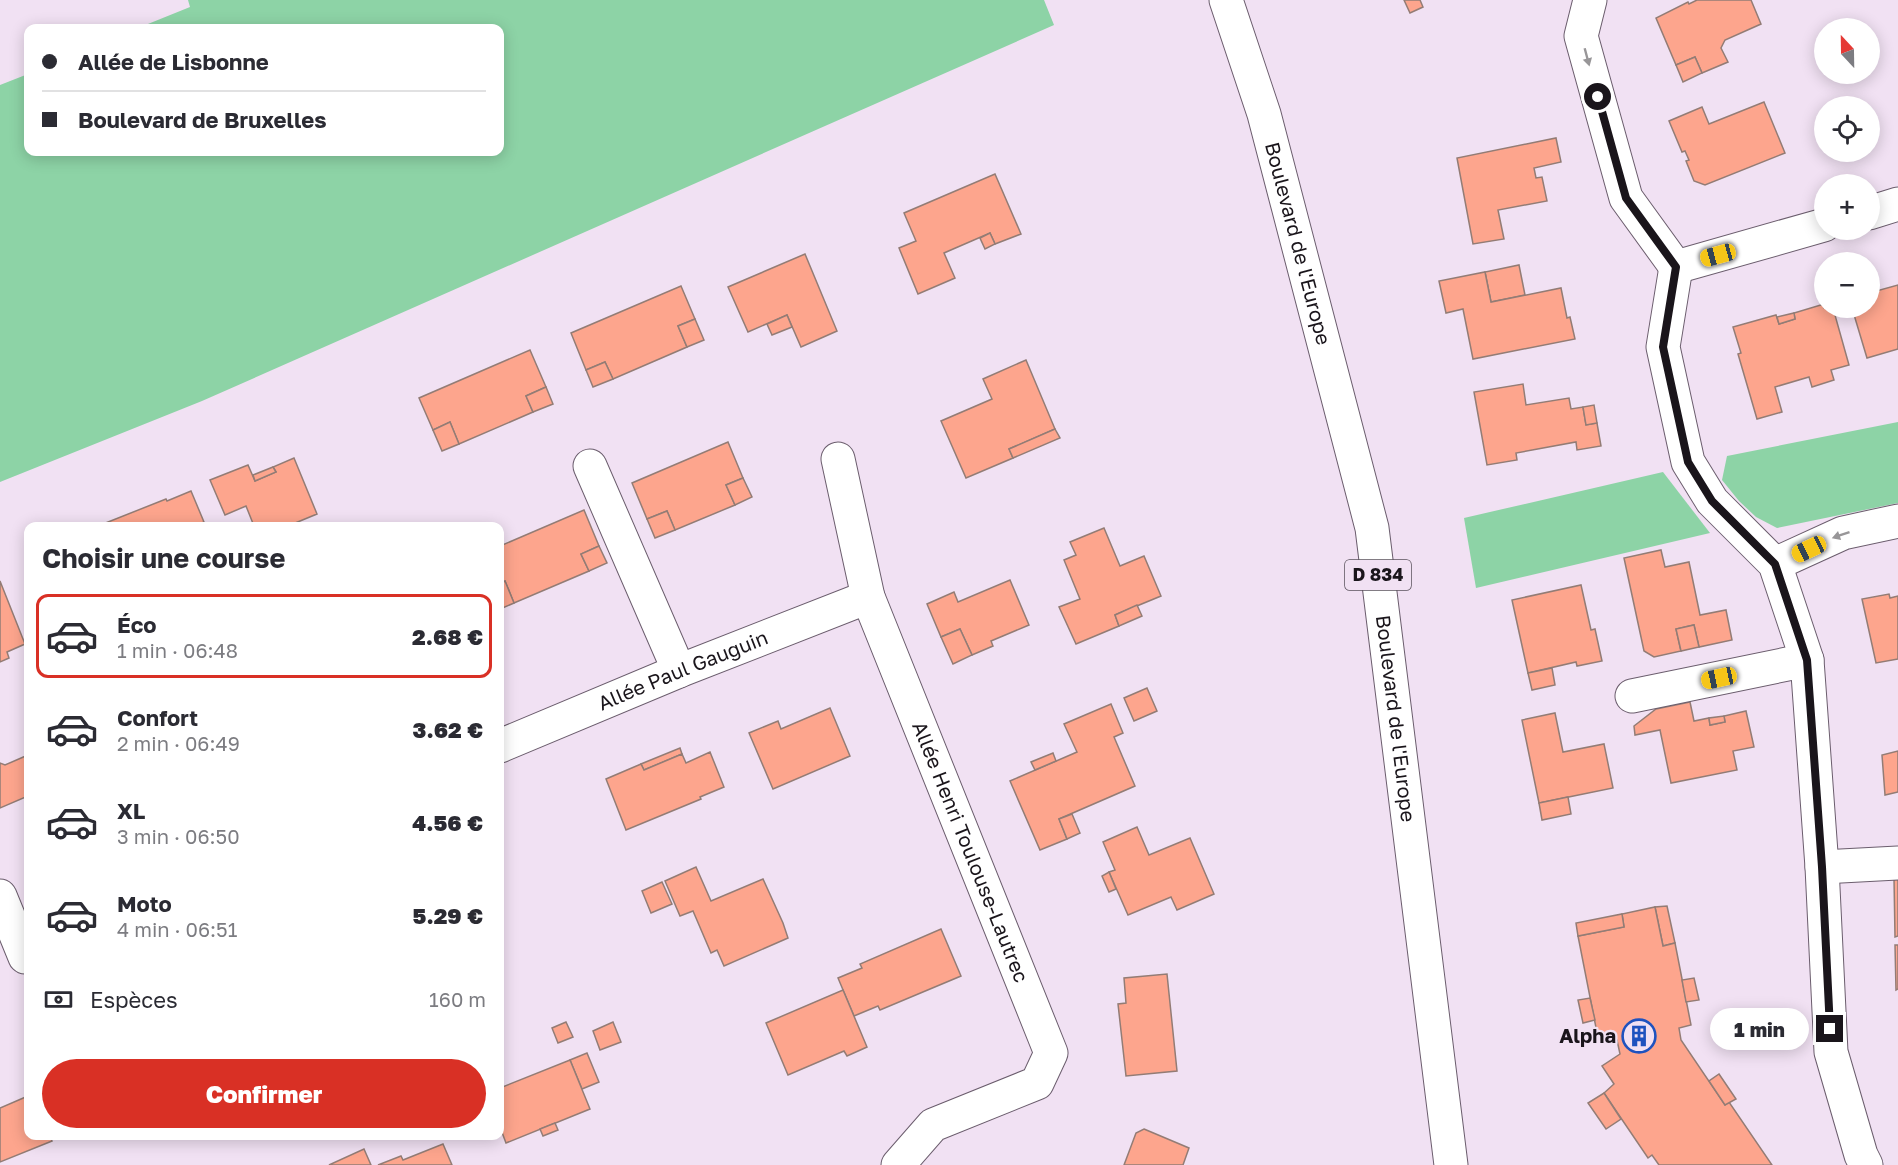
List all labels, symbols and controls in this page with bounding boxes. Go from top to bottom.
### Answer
north arrow [1814,18,1880,84]
map controls [1814,18,1880,318]
text: Allée de Lisbonne [78,48,269,75]
one-way arrow [1583,48,1592,66]
route start [1584,83,1611,110]
button: locate [1814,96,1880,162]
text: Boulevard de Bruxelles [78,106,327,133]
street label: Boulevard de l'Europe [1261,139,1337,347]
button: + [1814,174,1880,240]
car [1698,242,1738,268]
button: − [1814,252,1880,318]
one-way arrow [1832,530,1850,540]
car [1789,533,1829,565]
text: Choisir une course [42,542,285,574]
road number: D 834 [1345,560,1411,590]
icon: car [45,609,99,663]
text: Éco [117,611,156,638]
street label: Boulevard de l'Europe [1372,613,1421,823]
text: 2.68 € [412,623,483,650]
street label: Allée Paul Gauguin [594,624,771,715]
text: 1 min · 06:48 [117,638,238,662]
car [1700,665,1738,691]
icon: car [45,702,99,756]
text: Confort [117,704,198,731]
text: 3.62 € [413,716,483,743]
street label: Allée Henri Toulouse-Lautrec [908,718,1034,986]
text: 2 min · 06:49 [117,731,240,755]
icon: car [45,795,99,849]
text: XL [117,797,145,824]
text: 4.56 € [412,809,483,836]
text: 3 min · 06:50 [117,824,240,848]
icon: car [45,888,99,942]
text: Moto [117,890,172,917]
text: 5.29 € [413,902,483,929]
text: 4 min · 06:51 [117,917,237,941]
icon: cash [42,983,75,1016]
text: Espèces [90,986,178,1013]
text: 160 m [429,987,486,1011]
callout: 1 min [1710,1008,1809,1050]
route end [1816,1015,1843,1042]
text: 1 min [1734,1017,1785,1041]
building icon: Alpha [1621,1018,1657,1054]
place label: Alpha [1559,1023,1616,1047]
button: Confirmer [42,1059,486,1128]

